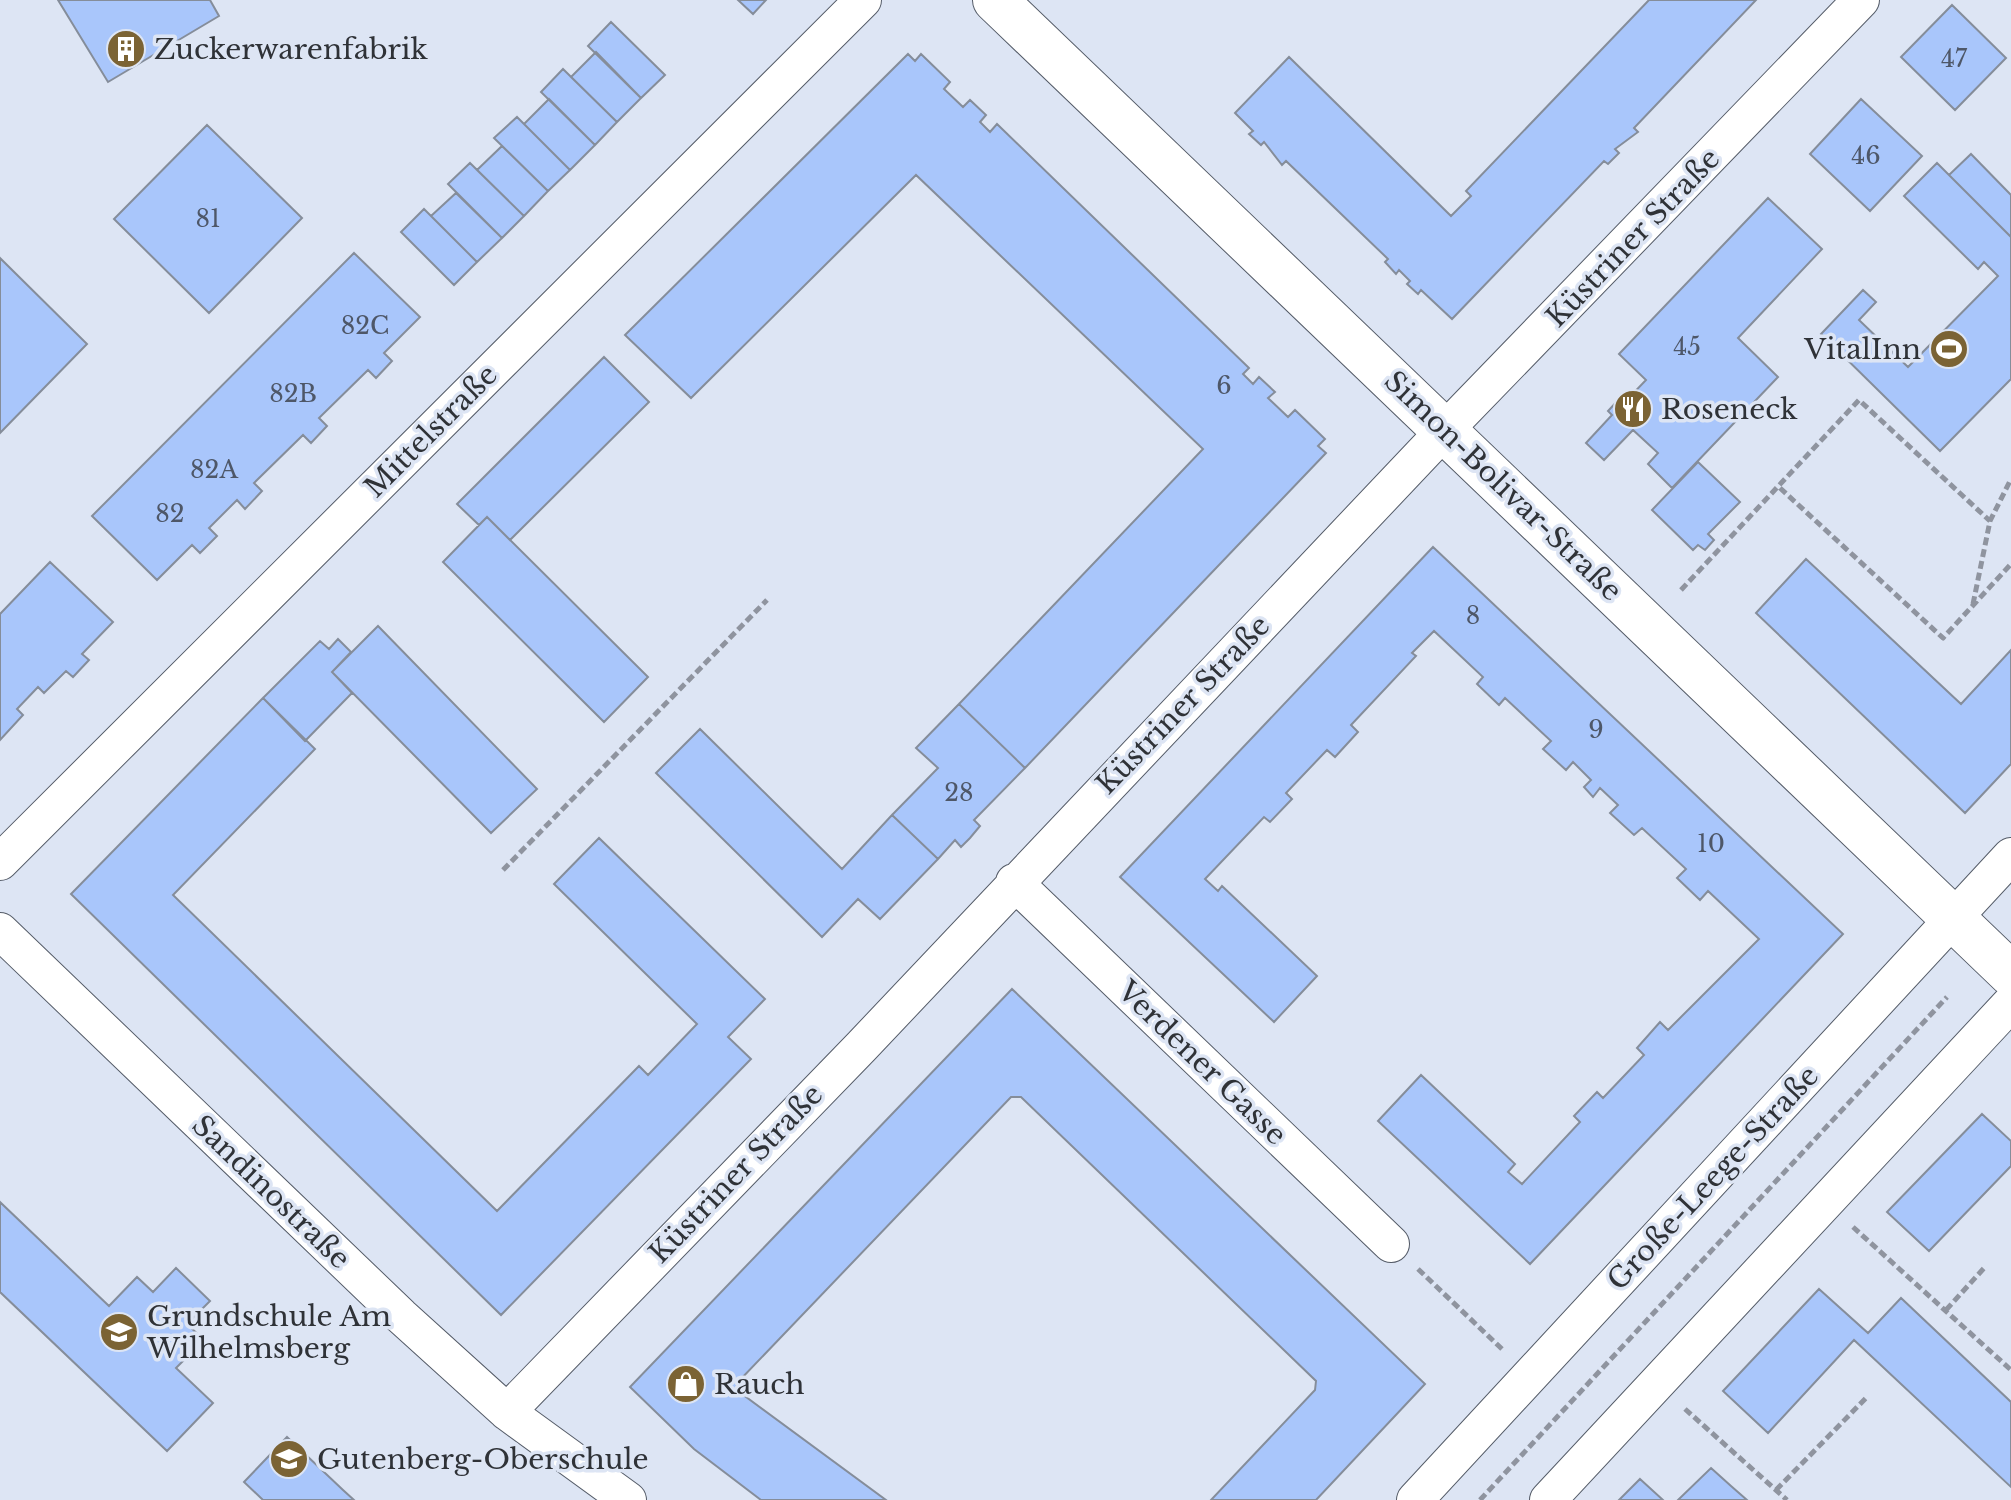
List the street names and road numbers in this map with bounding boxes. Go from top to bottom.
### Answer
street label: Küstriner Straße [1539,141,1727,335]
street label: Mittelstraße [357,357,505,505]
street label: Simon-Bolivar-Straße [1377,364,1629,608]
street label: Küstriner Straße [1089,608,1277,802]
street label: Verdener Gasse [1110,973,1294,1152]
street label: Große-Leege-Straße [1600,1058,1826,1298]
street label: Küstriner Straße [642,1077,830,1271]
street label: Sandinostraße [185,1108,357,1276]

